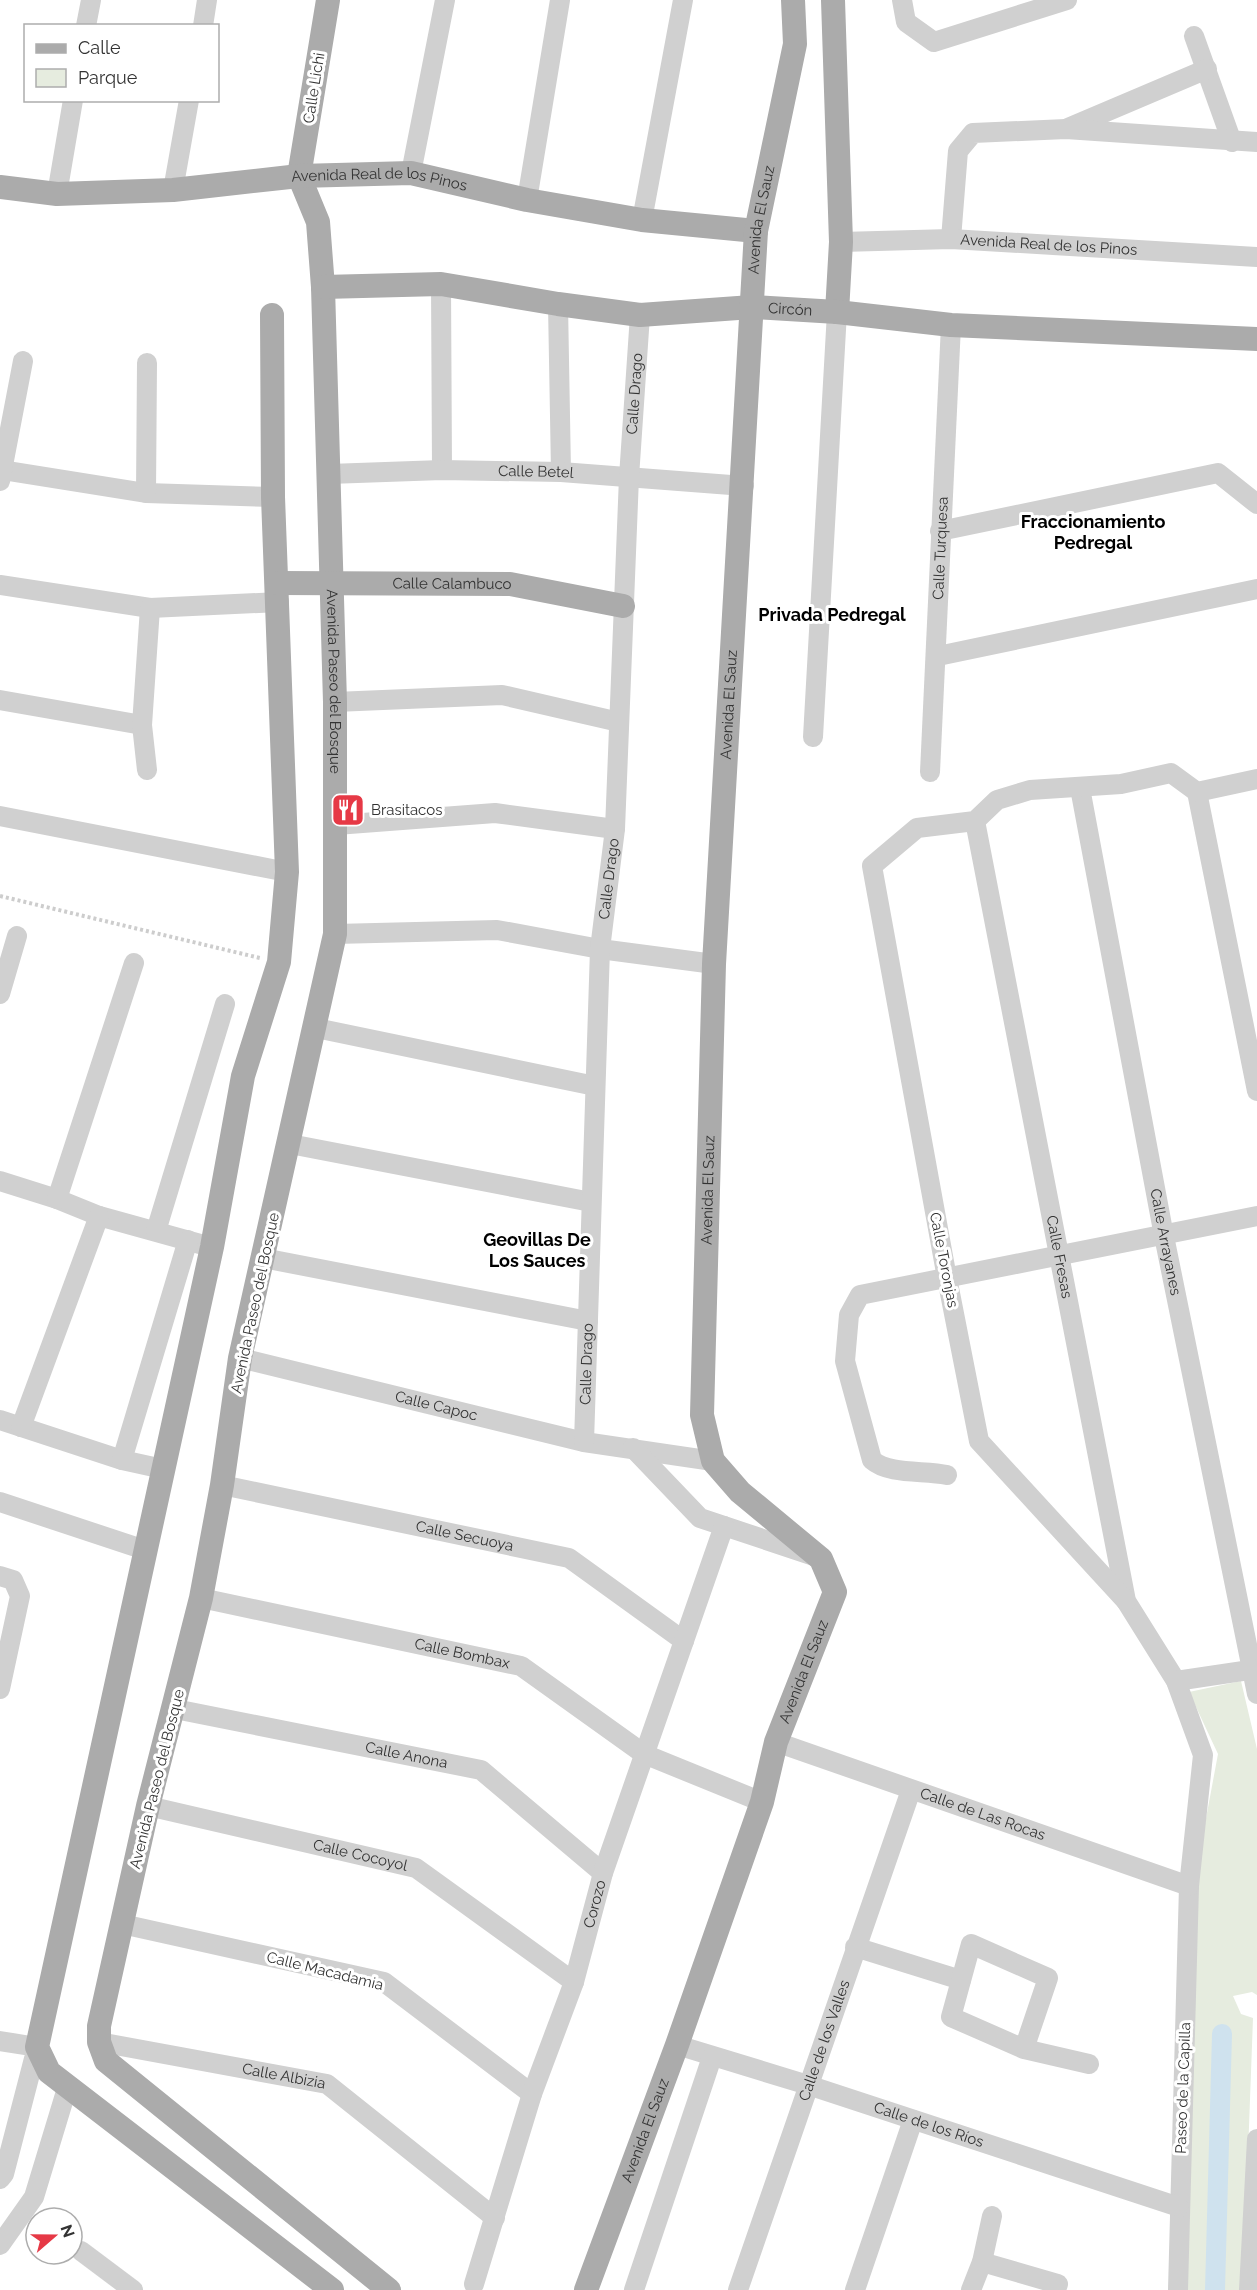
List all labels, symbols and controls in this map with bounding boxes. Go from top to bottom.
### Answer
legend [24,24,219,102]
text: Calle [78,37,121,58]
street label: Calle Lichi [300,51,328,125]
text: Parque [78,67,138,88]
street label: Avenida Real de los Pinos [290,164,469,195]
street label: Avenida El Sauz [745,164,778,275]
street label: Avenida Real de los Pinos [960,231,1138,259]
street label: Circón [767,299,813,320]
street label: Calle Drago [623,352,646,435]
street label: Calle Betel [498,462,575,482]
street label: Calle Turquesa [929,496,952,600]
district label: Fraccionamiento Pedregal [1021,511,1165,553]
street label: Calle Calambuco [392,574,512,593]
street label: Avenida Paseo del Bosque [323,589,344,774]
district label: Privada Pedregal [758,604,906,625]
street label: Avenida El Sauz [717,649,741,760]
restaurant icon: Brasitacos [330,792,366,828]
place label: Brasitacos [371,801,442,819]
street label: Calle Drago [595,837,623,920]
street label: Avenida El Sauz [698,1135,718,1245]
street label: Calle Arrayanes [1146,1187,1185,1297]
street label: Avenida Paseo del Bosque [227,1211,283,1395]
street label: Calle Toronjas [926,1211,962,1309]
street label: Calle Fresas [1043,1214,1076,1300]
district label: Geovillas De Los Sauces [483,1229,591,1271]
street label: Calle Drago [576,1323,597,1405]
street label: Calle Capoc [393,1387,479,1425]
street label: Calle Secuoya [414,1517,515,1555]
street label: Avenida El Sauz [775,1617,832,1726]
street label: Calle Bombax [413,1635,512,1672]
street label: Avenida Paseo del Bosque [126,1687,188,1871]
street label: Calle Anona [364,1738,449,1772]
street label: Calle de Las Rocas [918,1784,1048,1844]
street label: Calle Cocoyol [311,1836,410,1875]
street label: Corozo [580,1878,610,1930]
street label: Calle Macadamia [265,1948,385,1994]
street label: Calle de los Valles [795,1978,854,2103]
street label: Paseo de la Capilla [1172,2022,1194,2154]
street label: Calle Albizia [241,2060,327,2093]
street label: Avenida El Sauz [618,2076,673,2185]
street label: Calle de los Ríos [871,2098,986,2151]
north arrow [24,2206,84,2266]
text: N [57,2222,79,2240]

